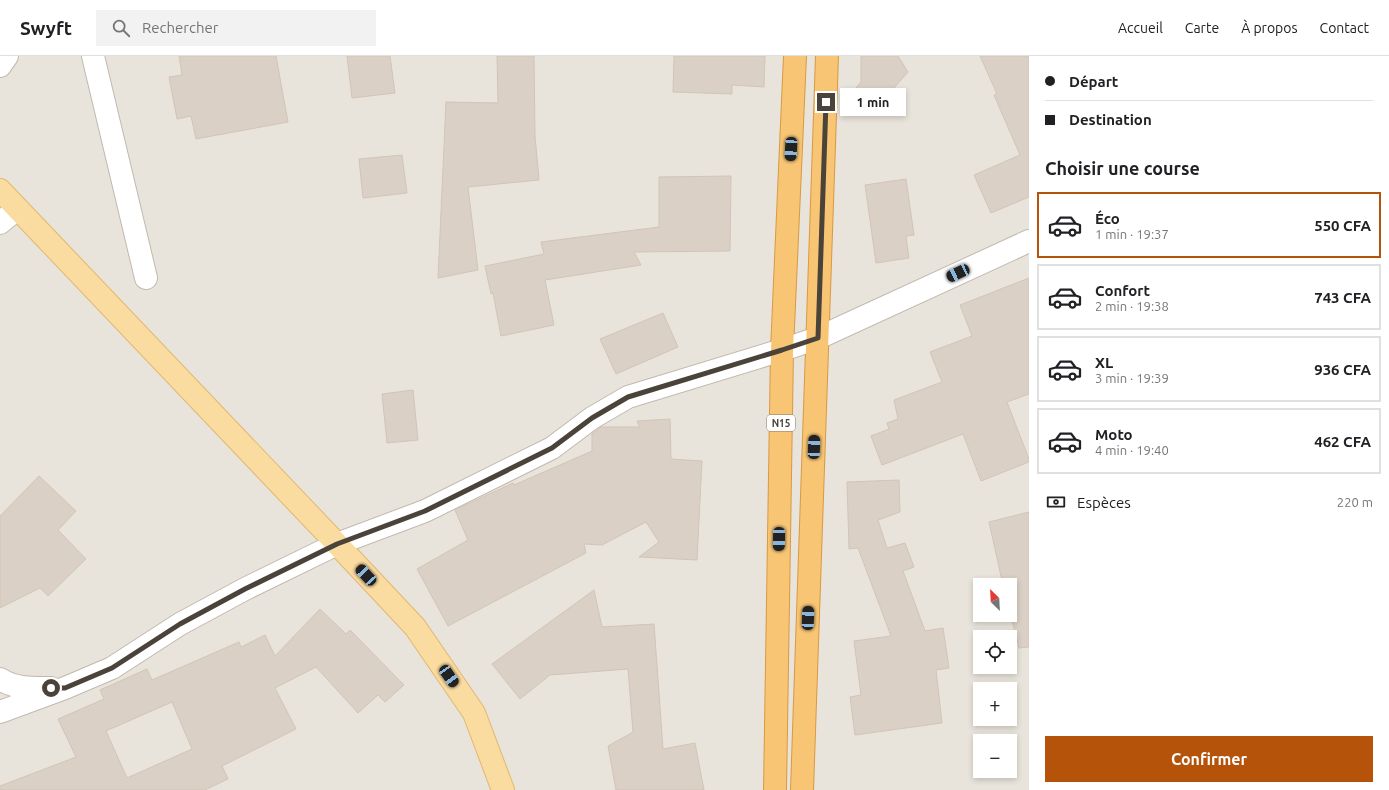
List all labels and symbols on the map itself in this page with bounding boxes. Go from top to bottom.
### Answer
callout: 1 min [840,88,906,116]
route end [817,93,835,111]
car [784,137,798,161]
car [945,262,971,284]
road number: N15 [767,415,795,431]
car [808,435,820,459]
car [773,527,785,551]
car [353,562,379,588]
north arrow [973,578,1017,622]
car [802,606,814,630]
car [437,663,461,689]
route start [42,679,60,697]

